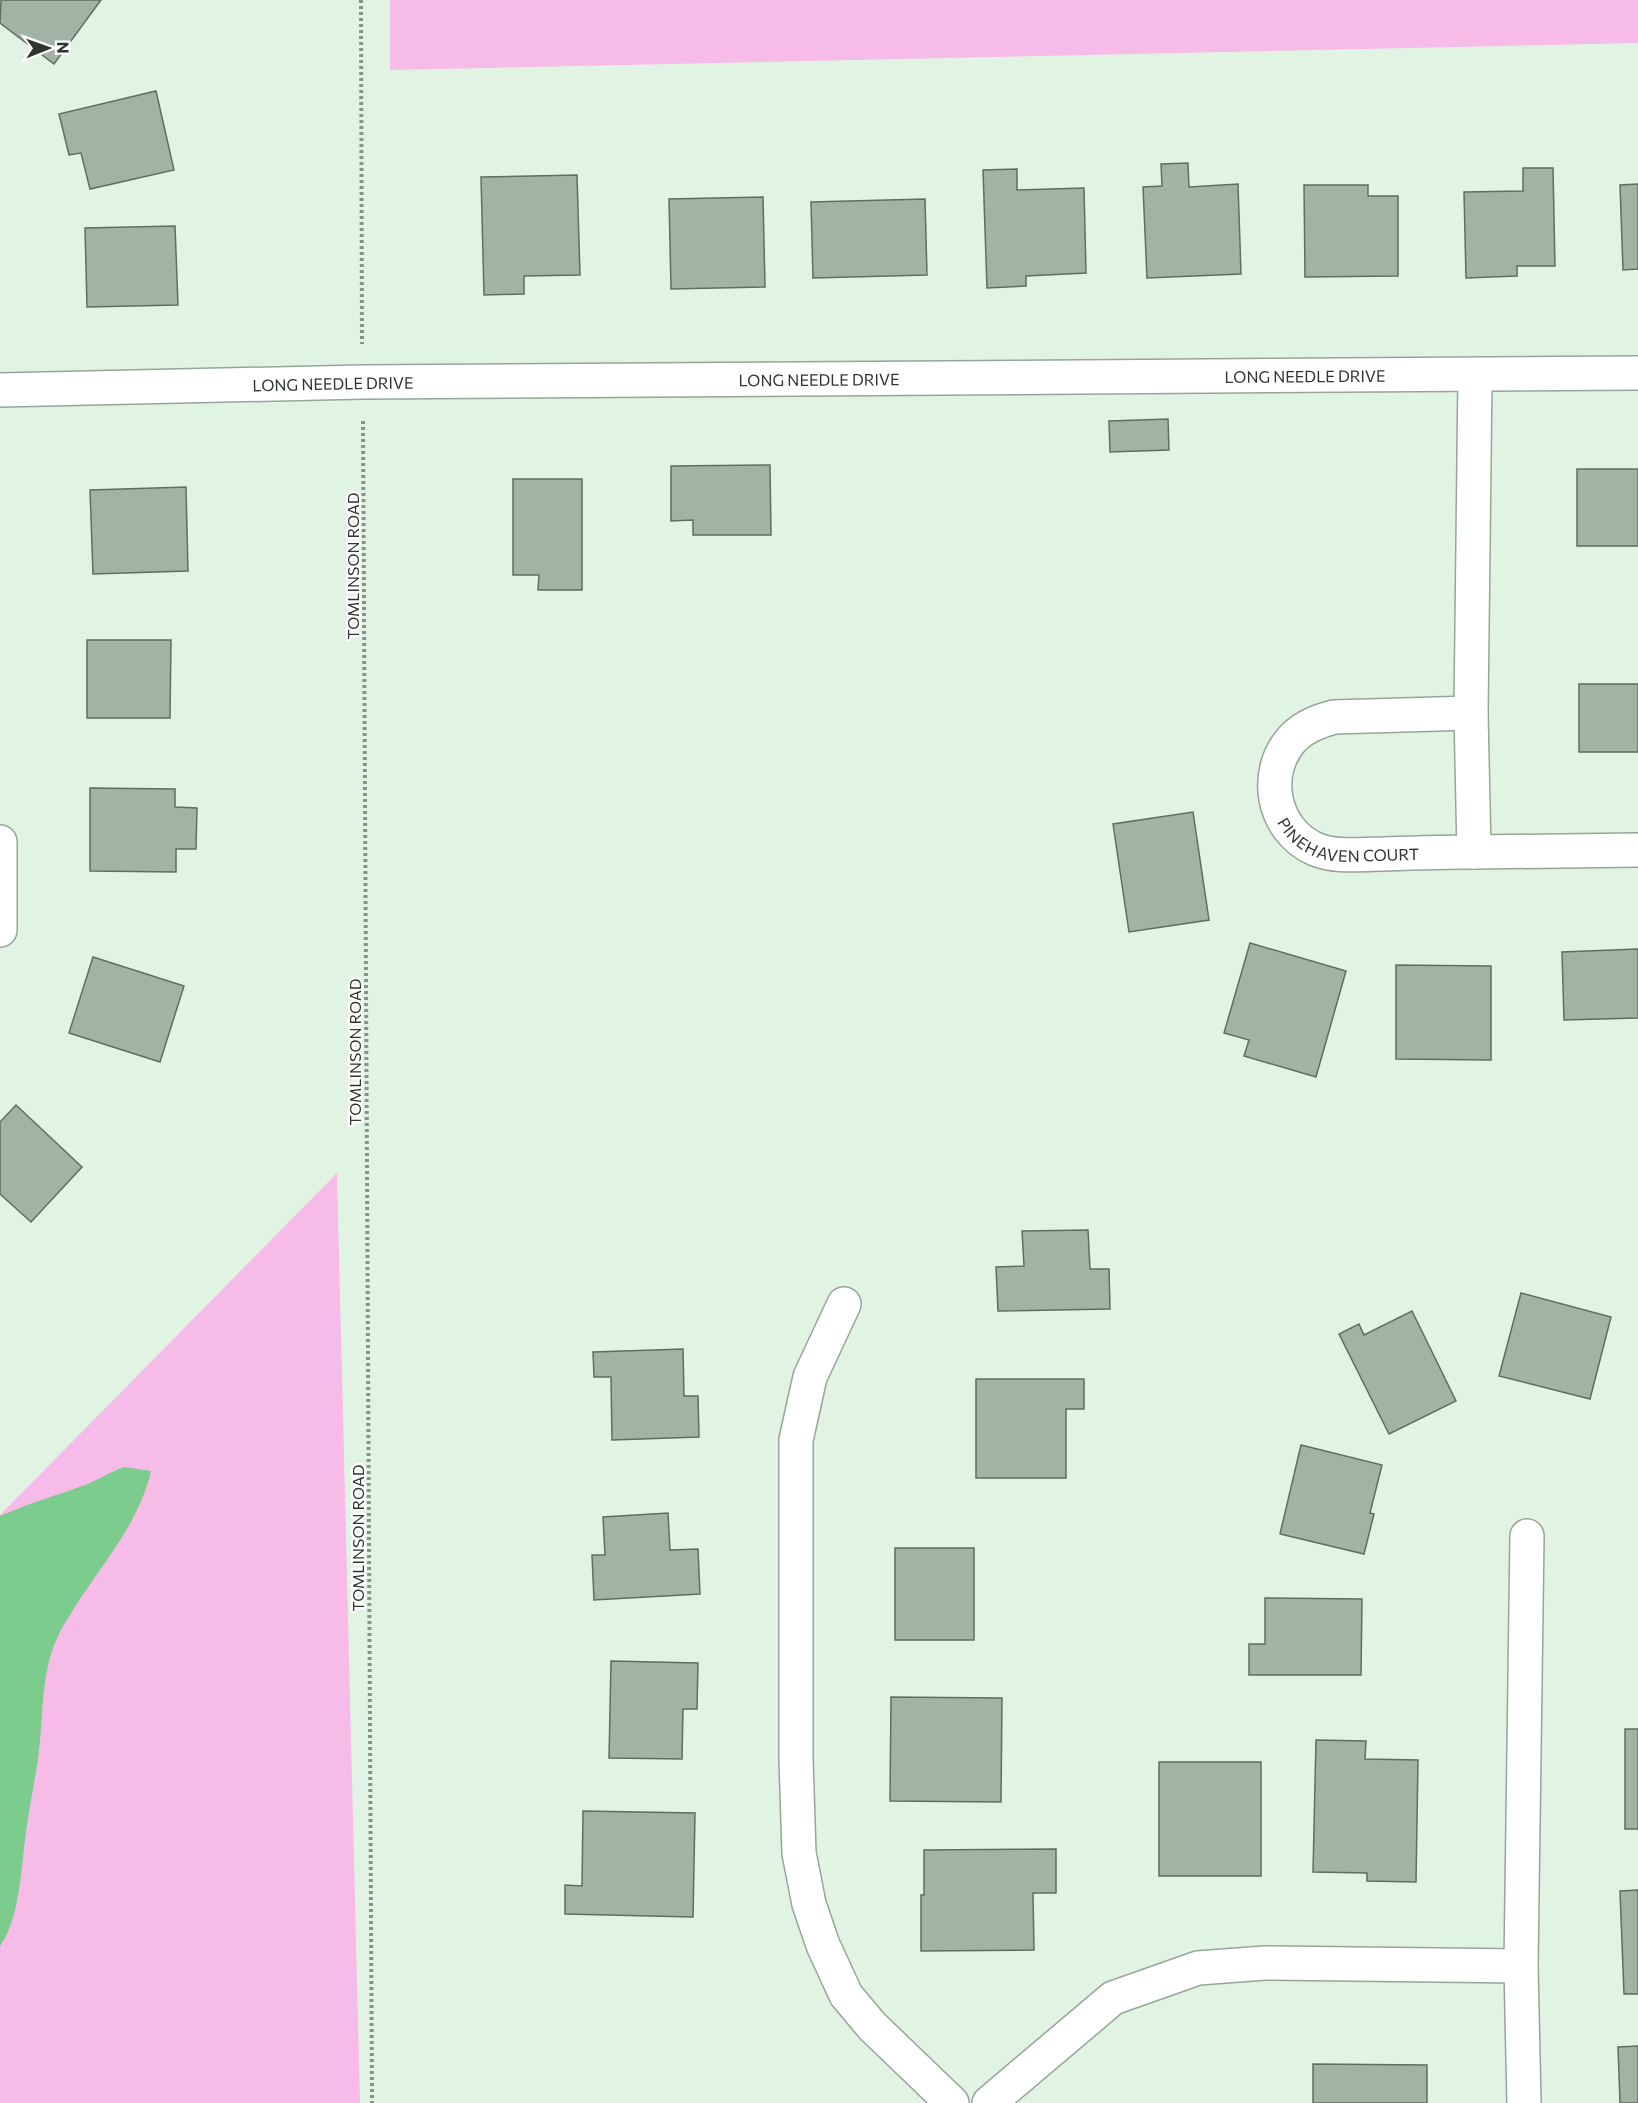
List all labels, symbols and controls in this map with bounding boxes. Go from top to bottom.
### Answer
north arrow [18,18,78,78]
text: N [54,42,73,54]
street label: LONG NEEDLE DRIVE [1224,365,1385,385]
street label: LONG NEEDLE DRIVE [738,369,899,389]
street label: LONG NEEDLE DRIVE [252,372,413,394]
street label: TOMLINSON ROAD [343,492,362,640]
street label: PINEHAVEN COURT [1275,814,1419,864]
street label: TOMLINSON ROAD [345,978,364,1126]
street label: TOMLINSON ROAD [348,1464,367,1612]

